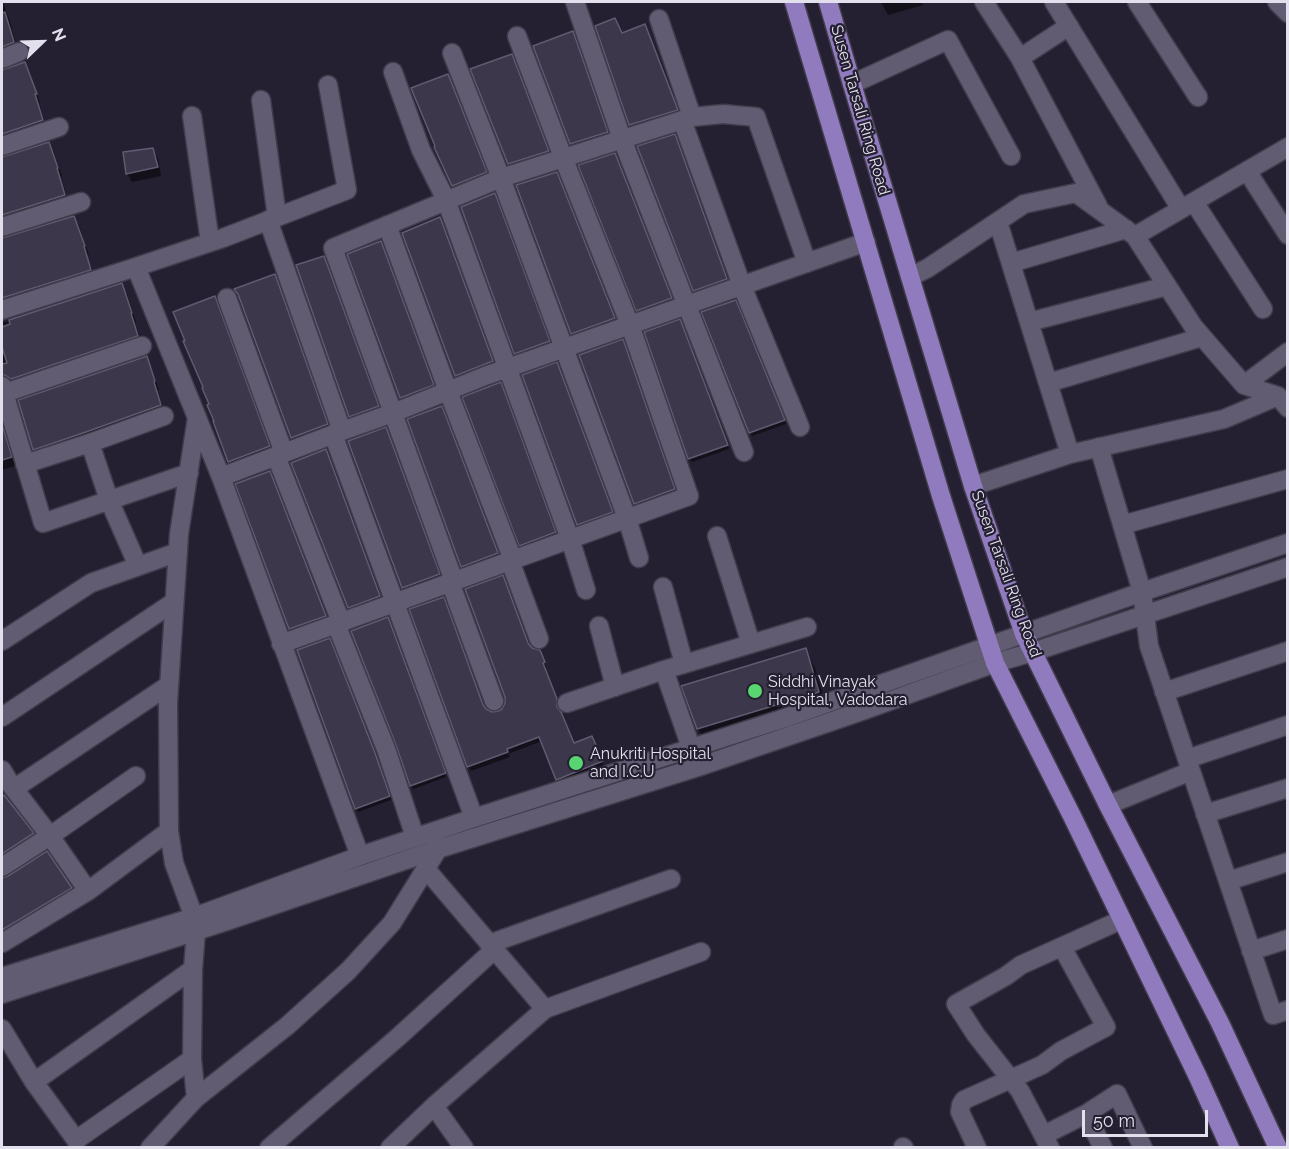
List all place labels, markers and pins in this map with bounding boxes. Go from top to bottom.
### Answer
place label: Siddhi Vinayak Hospital, Vadodara [768,672,908,710]
marker: Siddhi Vinayak Hospital, Vadodara [746,682,764,700]
place label: Anukriti Hospital and I.C.U [590,744,711,782]
marker: Anukriti Hospital and I.C.U [567,754,585,772]

